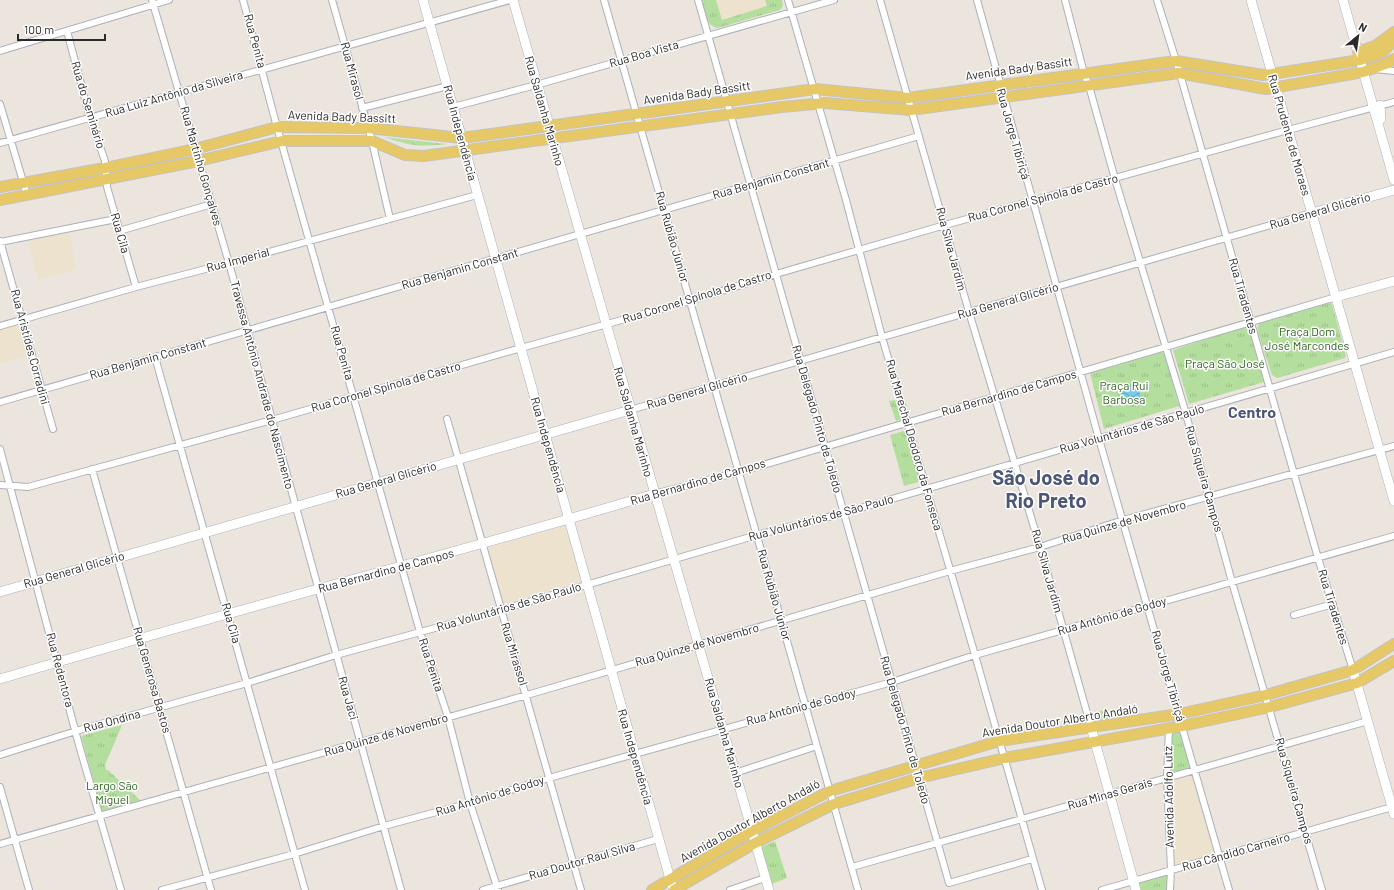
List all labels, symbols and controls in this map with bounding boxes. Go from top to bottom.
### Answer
street label: Rua Penita [242,12,270,69]
scale bar [18,16,105,42]
north arrow [1338,16,1378,56]
text: N [1357,19,1369,34]
text: 100 m [24,22,54,36]
street label: Rua Boa Vista [608,36,680,70]
street label: Rua Mirasol [339,40,367,101]
street label: Rua Saldanha Marinho [523,54,567,167]
street label: Avenida Bady Bassitt [964,54,1073,82]
street label: Rua do Seminário [69,59,109,150]
street label: Rua Luiz Antônio da Silveira [103,67,244,119]
street label: Rua Prudente de Moraes [1266,72,1314,197]
street label: Avenida Bady Bassitt [642,78,751,106]
street label: Rua Independência [441,83,481,182]
street label: Rua Jorge Tibiriçá [994,86,1034,181]
street label: Rua Martinho Gonçalves [178,104,226,227]
street label: Avenida Bady Bassitt [288,107,396,125]
street label: Rua Benjamin Constant [711,155,831,201]
street label: Rua Coronel Spínola de Castro [966,170,1119,224]
street label: Rua Rubião Júnior [653,189,693,285]
street label: Rua General Glicério [1268,189,1372,231]
street label: Rua Silva Jardim [934,205,970,292]
street label: Rua Cila [109,211,133,255]
street label: Rua Imperial [205,244,271,274]
street label: Rua Benjamin Constant [400,245,520,291]
street label: Rua Tiradentes [1226,256,1262,335]
street label: Rua Coronel Spínola de Castro [621,267,773,325]
street label: Travessa Antônio Andrade do Nascimento [228,279,298,491]
street label: Rua General Glicério [956,279,1060,321]
street label: Rua Aristides Corradini [9,287,53,406]
street label: Rua Penita [329,324,357,381]
park label: Praça Dom José Marcondes [1265,324,1350,352]
street label: Rua Benjamin Constant [88,335,208,381]
street label: Rua Delegado Pinto de Toledo [790,343,846,494]
park label: Praça São José [1185,356,1265,370]
street label: Rua Coronel Spínola de Castro [309,358,462,414]
street label: Rua Marechal Deodoro da Fonseca [884,358,946,532]
street label: Rua Saldanha Marinho [612,365,656,478]
street label: Rua Bernardino de Campos [940,366,1078,418]
street label: Rua General Glicério [645,369,749,411]
park label: Praça Rui Barbosa [1099,378,1149,406]
street label: Rua Independência [529,395,569,494]
street label: Rua Voluntários de São Paulo [1058,401,1206,455]
district label: Centro [1228,402,1276,421]
street label: Rua Siqueira Campos [1183,424,1227,534]
street label: Rua Bernardino de Campos [629,455,767,507]
street label: Rua General Glicério [334,458,438,500]
district label: São José do Rio Preto [992,465,1100,512]
street label: Rua Voluntários de São Paulo [747,491,895,543]
street label: Rua Quinze de Novembro [1060,497,1187,545]
street label: Rua Silva Jardim [1029,527,1067,614]
street label: Rua Bernardino de Campos [316,545,455,595]
street label: Rua Rubião Júnior [755,547,795,643]
street label: Rua General Glicério [22,548,126,590]
street label: Rua Tiradentes [1316,567,1352,646]
street label: Rua Voluntários de São Paulo [435,579,583,633]
street label: Rua Antônio de Godoy [1056,593,1168,637]
street label: Rua Cila [220,601,244,645]
street label: Rua Quinze de Novembro [633,620,760,668]
street label: Rua Mirassol [499,621,531,687]
street label: Rua Generosa Bastos [131,625,175,735]
street label: Rua Jorge Tibiriçá [1149,628,1189,723]
street label: Rua Redentora [44,631,78,709]
street label: Rua Penita [417,636,447,693]
street label: Rua Delegado Pinto de Toledo [878,654,934,805]
street label: Rua Jaci [336,674,362,721]
street label: Rua Saldanha Marinho [703,676,747,789]
street label: Rua Antônio de Godoy [744,685,857,727]
street label: Avenida Doutor Alberto Andaló [981,701,1139,739]
street label: Rua Ondina [82,706,142,734]
street label: Rua Independência [616,707,656,806]
street label: Rua Quinze de Novembro [322,710,449,758]
street label: Rua Siqueira Campos [1273,736,1317,846]
street label: Avenida Adolfo Lutz [1160,746,1176,848]
street label: Rua Antônio de Godoy [434,772,546,818]
street label: Rua Minas Gerais [1066,774,1154,812]
street label: Avenida Doutor Alberto Andaló [677,776,822,864]
park label: Largo São Miguel [86,778,138,806]
street label: Rua Cândido Carneiro [1180,829,1291,873]
street label: Rua Doutor Raul Silva [527,838,636,882]

